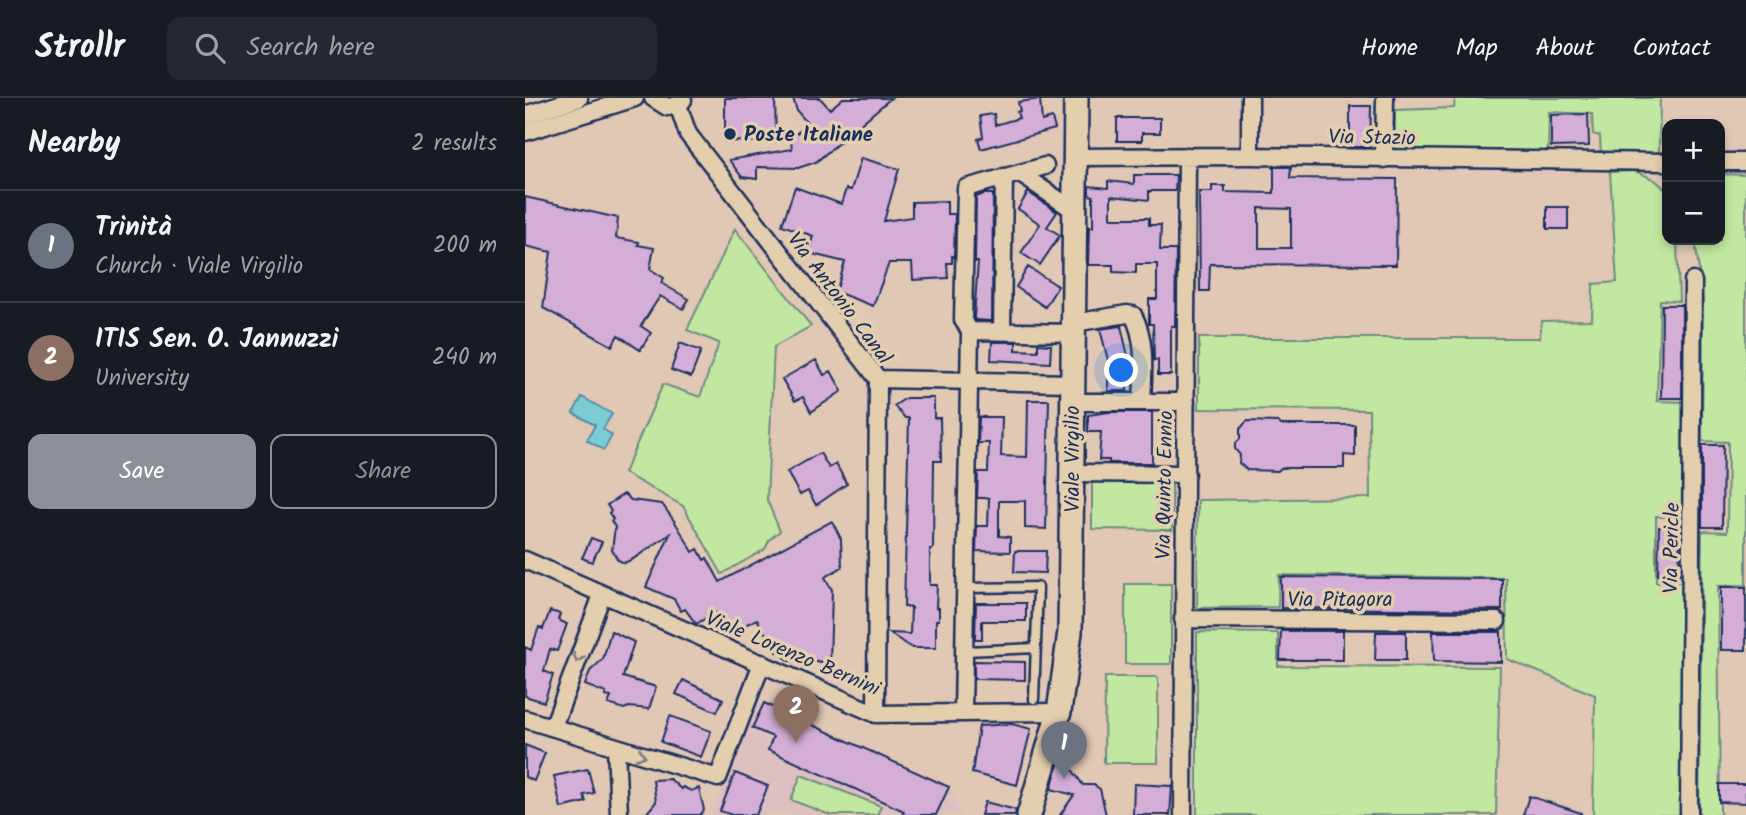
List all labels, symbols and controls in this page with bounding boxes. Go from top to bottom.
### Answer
search box [167,17,657,80]
text: Strollr [35,22,125,75]
text: Search here [247,27,375,69]
icon: search [191,29,229,67]
text: Home [1361,29,1418,68]
text: Map [1456,29,1498,68]
text: About [1536,29,1594,68]
text: Contact [1632,29,1711,68]
place label: Poste Italiane [744,119,873,152]
map controls [1662,119,1725,245]
button: + [1662,119,1725,182]
text: Nearby [28,120,120,168]
street label: Via Stazio [1328,121,1416,156]
text: 2 results [411,126,497,162]
marker: Poste Italiane [722,126,738,142]
button: − [1662,182,1725,245]
text: Trinità [95,207,172,249]
street label: Via Antonio Canal [778,226,900,372]
text: 1 [48,228,54,264]
text: 200 m [433,228,497,264]
text: Church · Viale Virgilio [95,249,303,285]
text: ITIS Sen. O. Jannuzzi [95,319,339,361]
text: 2 [44,340,58,376]
text: 240 m [432,340,497,376]
your location [1104,353,1138,387]
text: University [95,361,189,397]
street label: Viale Virgilio [1057,406,1090,512]
street label: Via Quinto Ennio [1148,410,1183,560]
button: Save [28,434,256,509]
button: Share [270,434,497,509]
street label: Via Pericle [1655,502,1690,594]
street label: Via Pitagora [1287,584,1393,617]
street label: Viale Lorenzo Bernini [700,603,886,706]
one-way arrow [572,652,586,664]
pin: 2 [773,685,819,743]
pin: 1 [1041,721,1087,779]
one-way arrow [635,746,647,761]

